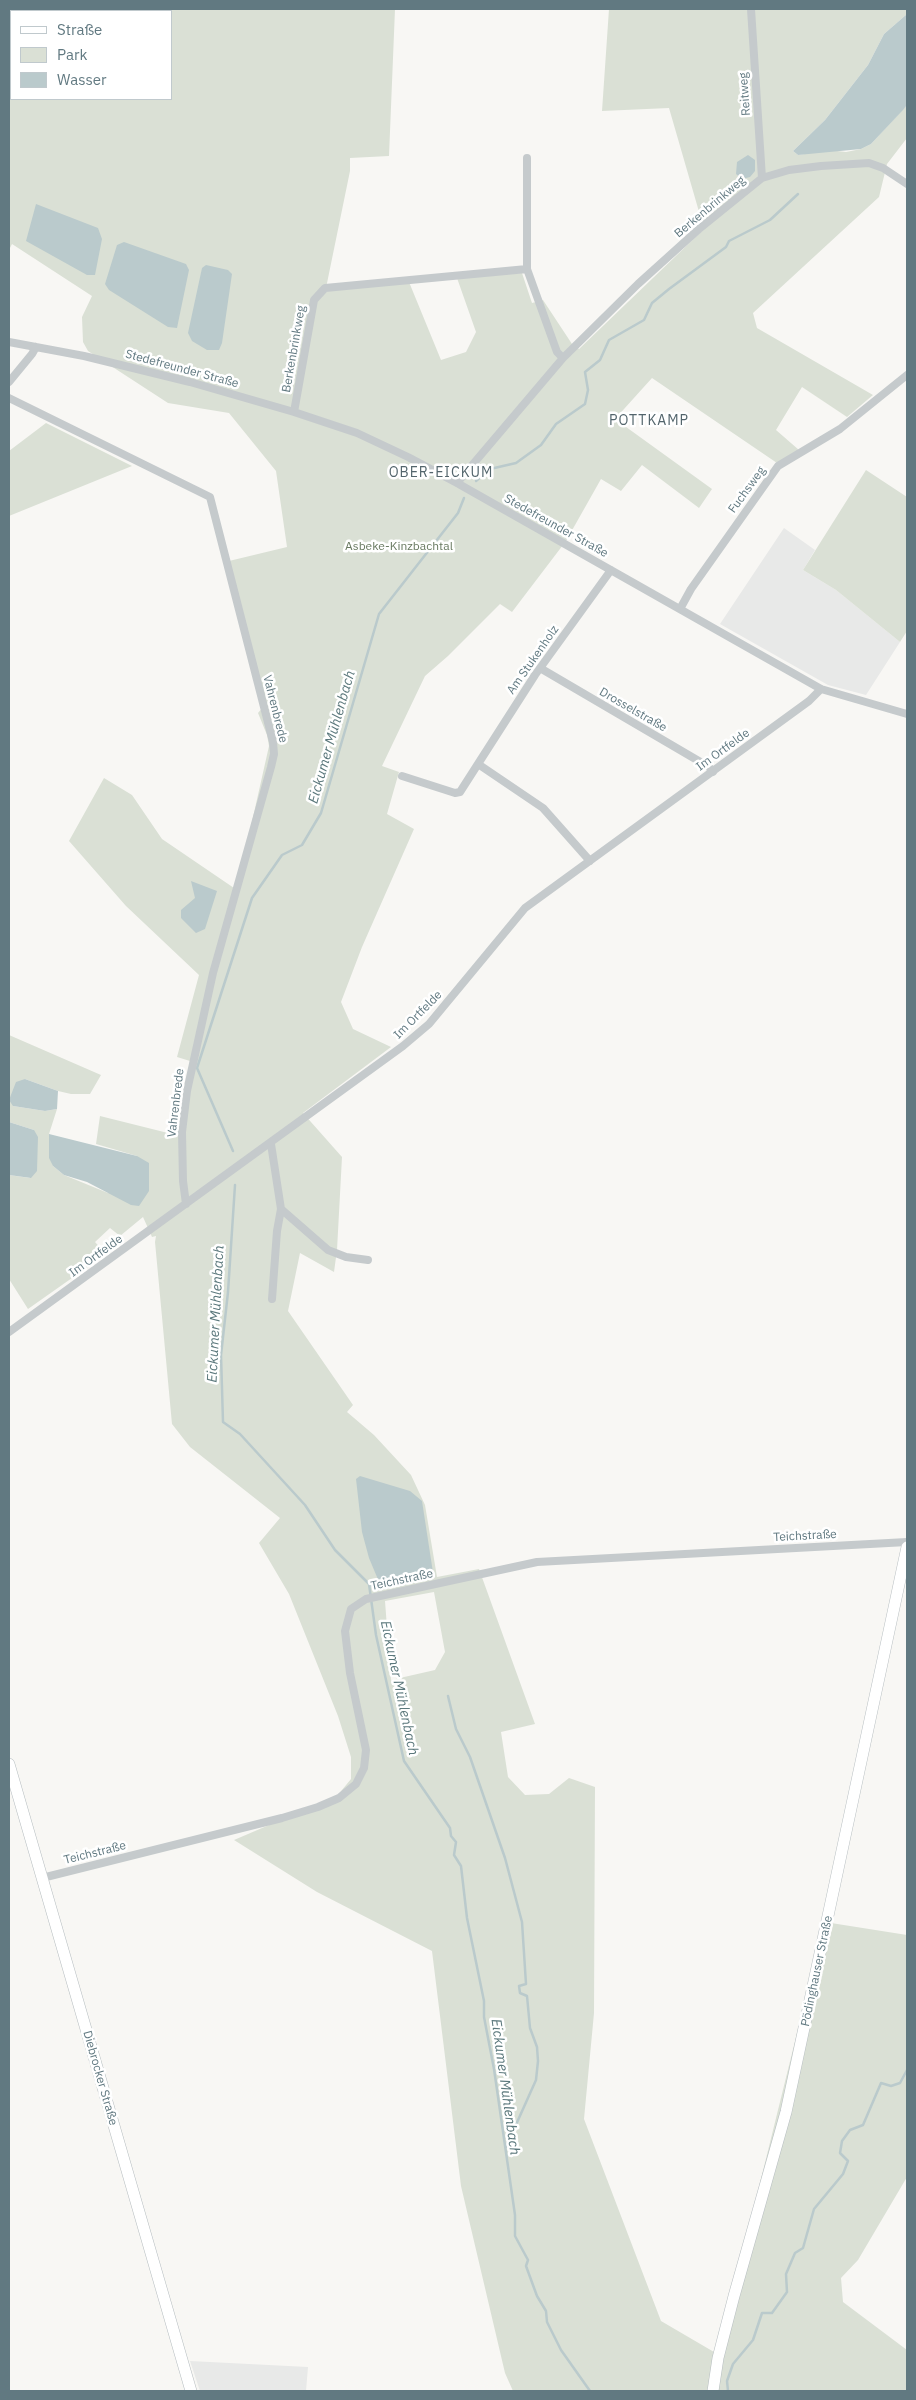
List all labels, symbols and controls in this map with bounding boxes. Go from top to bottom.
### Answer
legend [10,10,172,100]
text: Straße [57,20,102,39]
text: Park [57,45,87,64]
text: Wasser [57,70,107,89]
street label: Reitweg [736,72,754,116]
street label: Berkenbrinkweg [672,173,748,241]
street label: Berkenbrinkweg [279,304,309,394]
street label: Stedefreunder Straße [124,347,240,391]
district label: POTTKAMP [608,413,690,429]
street label: Fuchsweg [725,464,769,516]
district label: OBER-EICKUM [387,465,495,481]
street label: Stedefreunder Straße [501,491,611,561]
park label: Asbeke-Kinzbachtal [345,540,453,554]
street label: Am Stukenholz [504,623,562,697]
water label: Eickumer Mühlenbach [305,669,359,805]
street label: Vahrenbrede [260,674,290,744]
street label: Drosselstraße [597,685,669,735]
street label: Im Ortfelde [694,726,752,774]
street label: Im Ortfelde [391,988,445,1042]
street label: Vahrenbrede [165,1068,187,1138]
street label: Im Ortfelde [67,1232,125,1280]
water label: Eickumer Mühlenbach [204,1245,228,1383]
street label: Teichstraße [773,1527,837,1545]
street label: Teichstraße [369,1566,435,1594]
water label: Eickumer Mühlenbach [376,1619,422,1757]
street label: Teichstraße [62,1838,128,1868]
street label: Pödinghauser Straße [798,1914,836,2028]
water label: Eickumer Mühlenbach [487,2018,523,2156]
street label: Diebrocker Straße [80,2029,120,2127]

